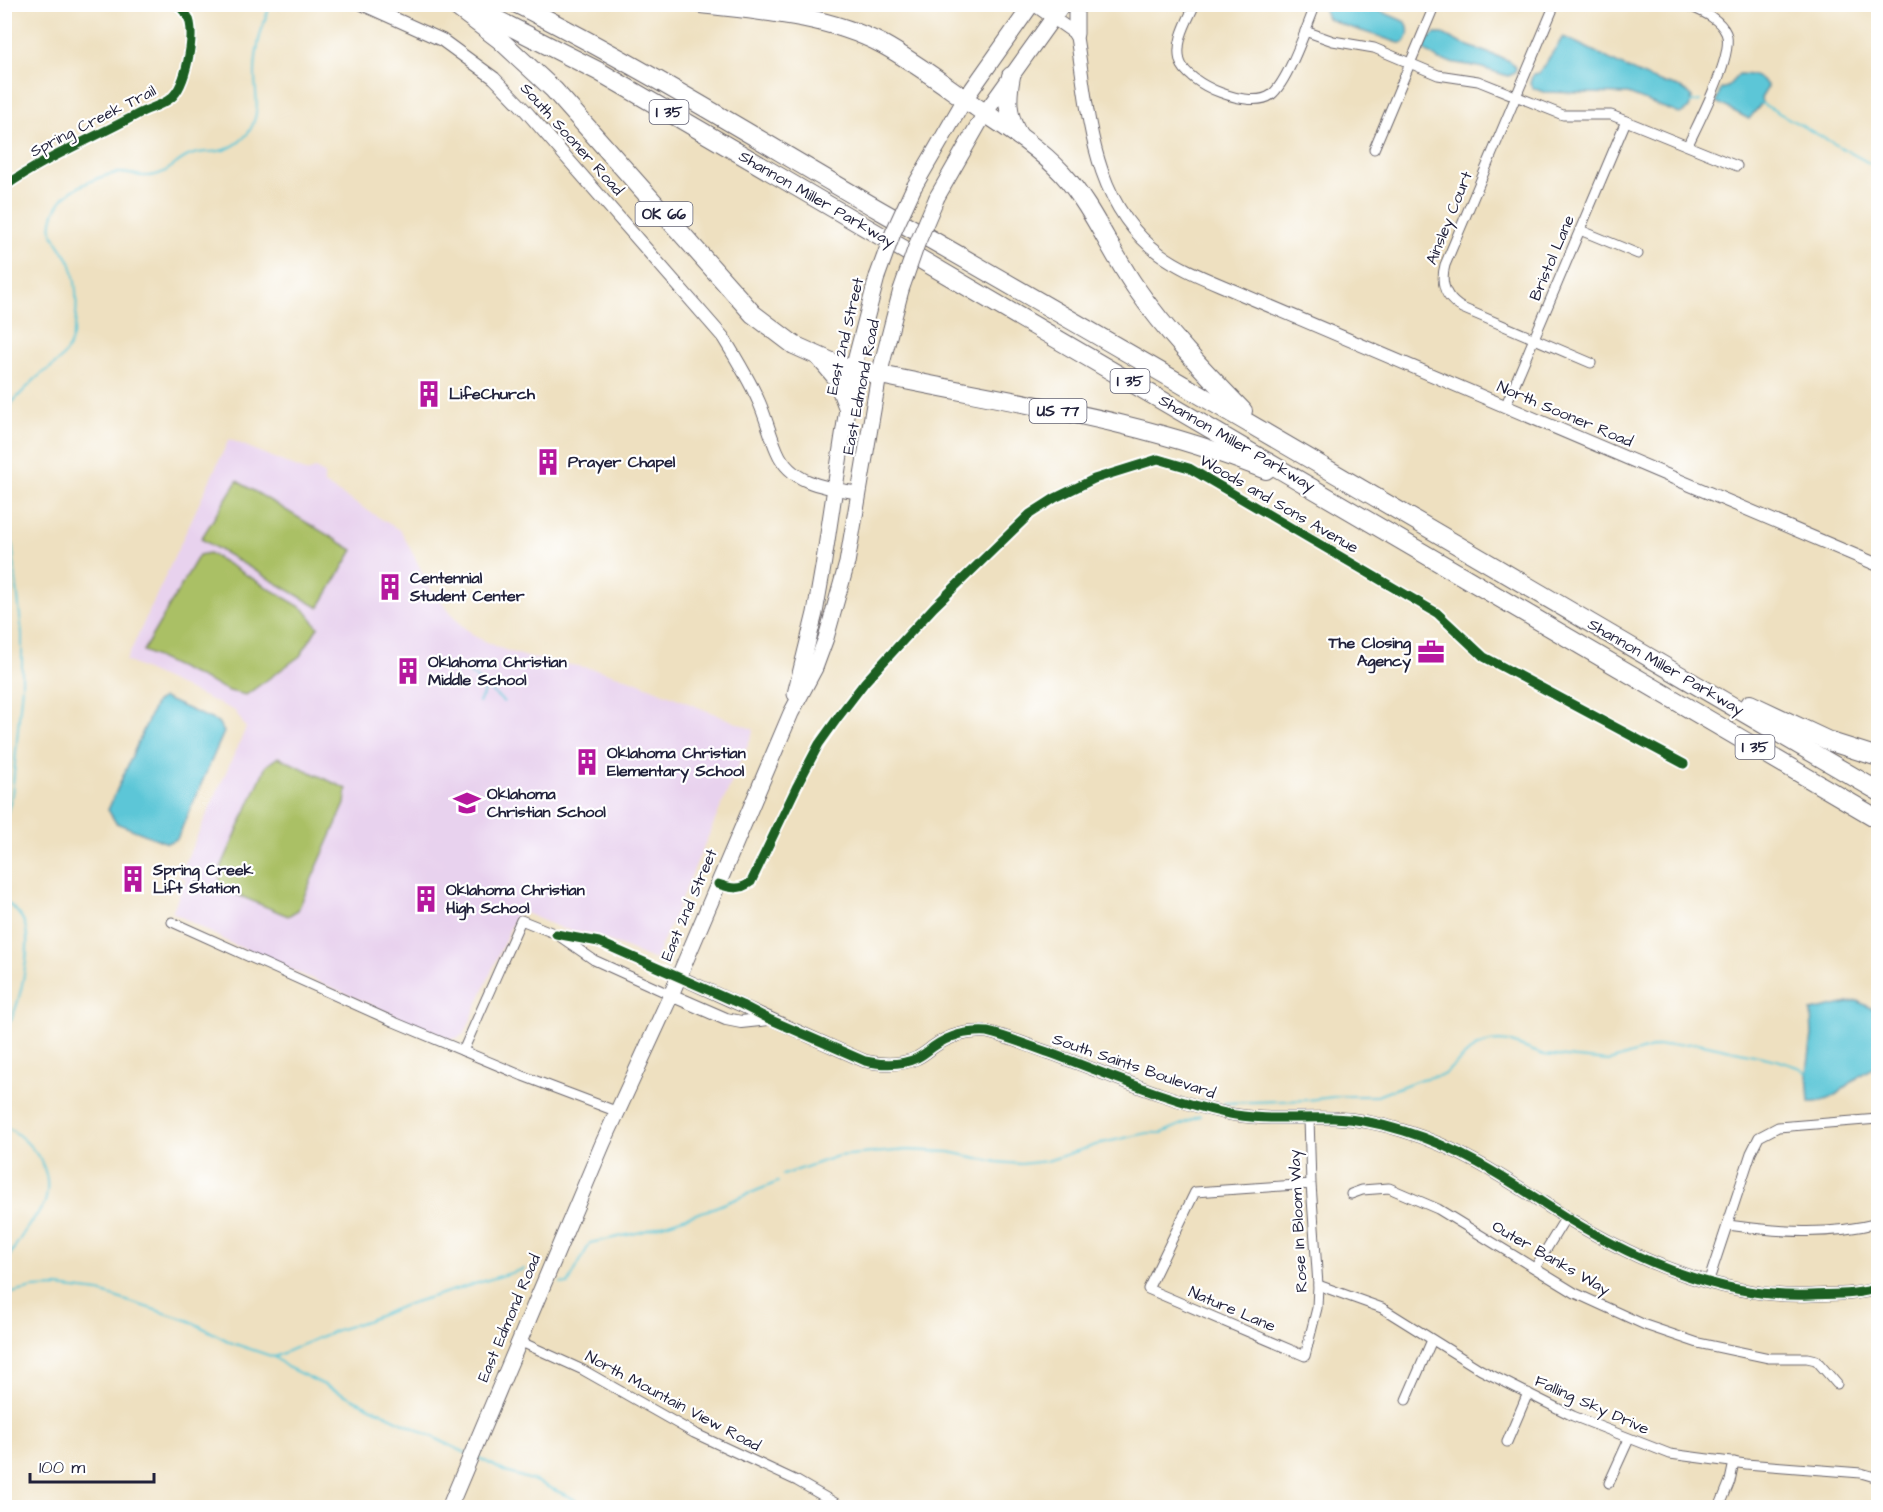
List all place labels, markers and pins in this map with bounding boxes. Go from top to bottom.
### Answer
building icon: LifeChurch [414,379,444,409]
place label: LifeChurch [449,383,536,405]
building icon: Prayer Chapel [533,447,563,477]
place label: Prayer Chapel [568,451,676,474]
place label: Centennial Student Center [409,567,525,607]
building icon: Centennial Student Center [375,572,405,602]
place label: The Closing Agency [1328,632,1412,674]
office icon: The Closing Agency [1416,637,1446,667]
place label: Oklahoma Christian Middle School [428,651,567,691]
building icon: Oklahoma Christian Middle School [393,656,423,686]
place label: Oklahoma Christian Elementary School [607,742,746,783]
building icon: Oklahoma Christian Elementary School [572,747,602,777]
place label: Oklahoma Christian School [487,783,606,823]
school or university icon: Oklahoma Christian School [452,788,482,818]
place label: Spring Creek Lift Station [152,859,254,899]
building icon: Spring Creek Lift Station [118,864,148,894]
place label: Oklahoma Christian High School [446,879,585,921]
building icon: Oklahoma Christian High School [411,884,441,914]

